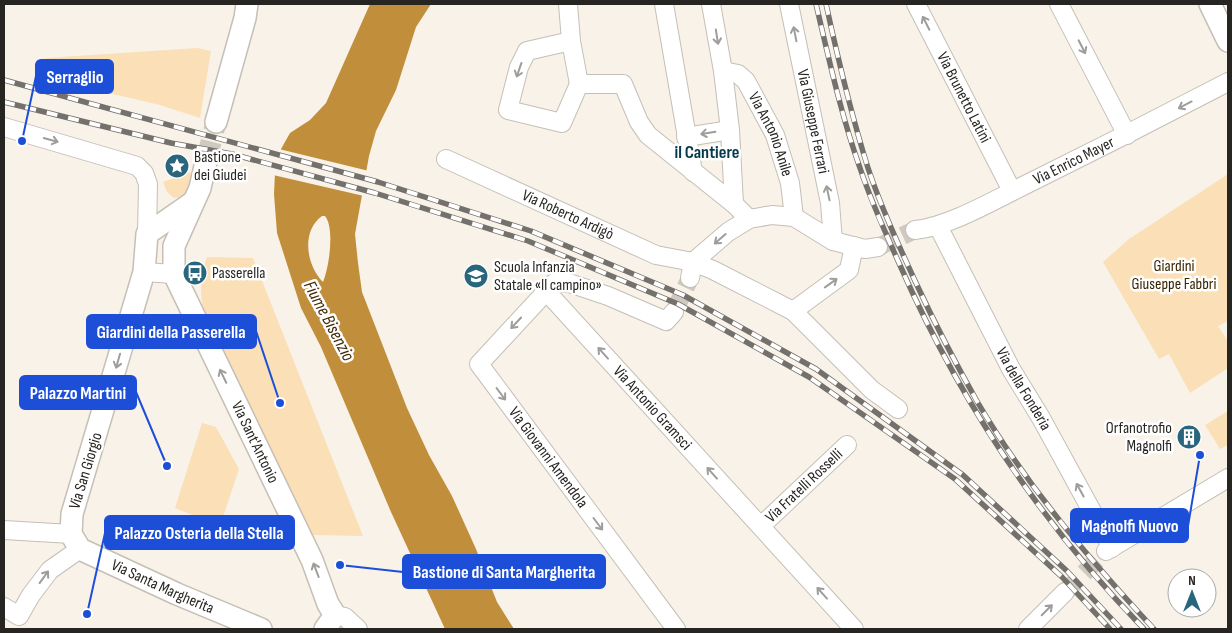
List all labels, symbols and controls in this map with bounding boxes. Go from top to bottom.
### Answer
one-way arrow [921,16,931,31]
one-way arrow [790,26,799,42]
one-way arrow [712,29,722,45]
one-way arrow [1078,39,1087,54]
street label: Via Brunetto Latini [933,49,995,146]
callout: Serraglio [36,60,113,93]
one-way arrow [513,62,523,78]
text: Serraglio [46,67,104,88]
street label: Via Giuseppe Ferrari [793,68,833,175]
street label: Via Antonio Anile [744,89,797,179]
one-way arrow [1178,101,1193,110]
one-way arrow [700,129,716,139]
street label: Via Enrico Mayer [1030,132,1118,189]
one-way arrow [42,136,58,146]
district label: il Cantiere [675,142,739,163]
place label: Bastione dei Giudei [194,148,246,185]
place icon: Bastione dei Giudei [164,153,190,179]
one-way arrow [823,185,832,201]
street label: Via Roberto Ardigò [519,186,617,244]
one-way arrow [714,233,727,245]
park label: Giardini Giuseppe Fabbri [1132,257,1216,294]
place label: Scuola Infanzia Statale «Il campino» [494,258,602,295]
bus stop icon: Passerella [182,260,208,286]
school or university icon: Scuola Infanzia Statale «Il campino» [463,263,489,289]
place label: Passerella [212,264,265,283]
water label: Fiume Bisenzio [299,277,359,365]
one-way arrow [824,278,838,288]
callout: Giardini della Passerella [87,315,256,348]
one-way arrow [510,317,522,330]
text: Giardini della Passerella [96,322,246,343]
street label: Via della Fonderia [992,344,1055,433]
one-way arrow [597,347,609,360]
one-way arrow [113,353,123,369]
street label: Via Antonio Gramsci [609,362,696,454]
one-way arrow [218,369,227,384]
callout: Palazzo Martini [20,376,136,409]
text: Palazzo Martini [30,383,126,404]
one-way arrow [496,387,506,401]
street label: Via Sant'Antonio [227,398,283,486]
street label: Via Giovanni Amendola [505,403,592,512]
place label: Orfanotrofio Magnolfi [1106,419,1172,456]
building icon: Orfanotrofio Magnolfi [1176,424,1202,450]
street label: Via San Giorgio [65,430,107,512]
street label: Via Fratelli Rosselli [761,445,847,527]
one-way arrow [706,467,718,480]
one-way arrow [1075,483,1085,498]
callout: Magnolfi Nuovo [1071,509,1188,542]
callout: Palazzo Osteria della Stella [105,516,294,549]
text: Magnolfi Nuovo [1081,516,1179,537]
one-way arrow [593,517,604,530]
text: Palazzo Osteria della Stella [114,523,284,544]
street label: Via Santa Margherita [108,555,217,618]
callout: Bastione di Santa Margherita [403,555,605,588]
text: Bastione di Santa Margherita [413,562,595,583]
one-way arrow [311,563,320,578]
north arrow [1167,568,1217,618]
one-way arrow [39,571,50,584]
text: N [1188,572,1196,589]
one-way arrow [816,587,827,600]
one-way arrow [1041,604,1053,617]

